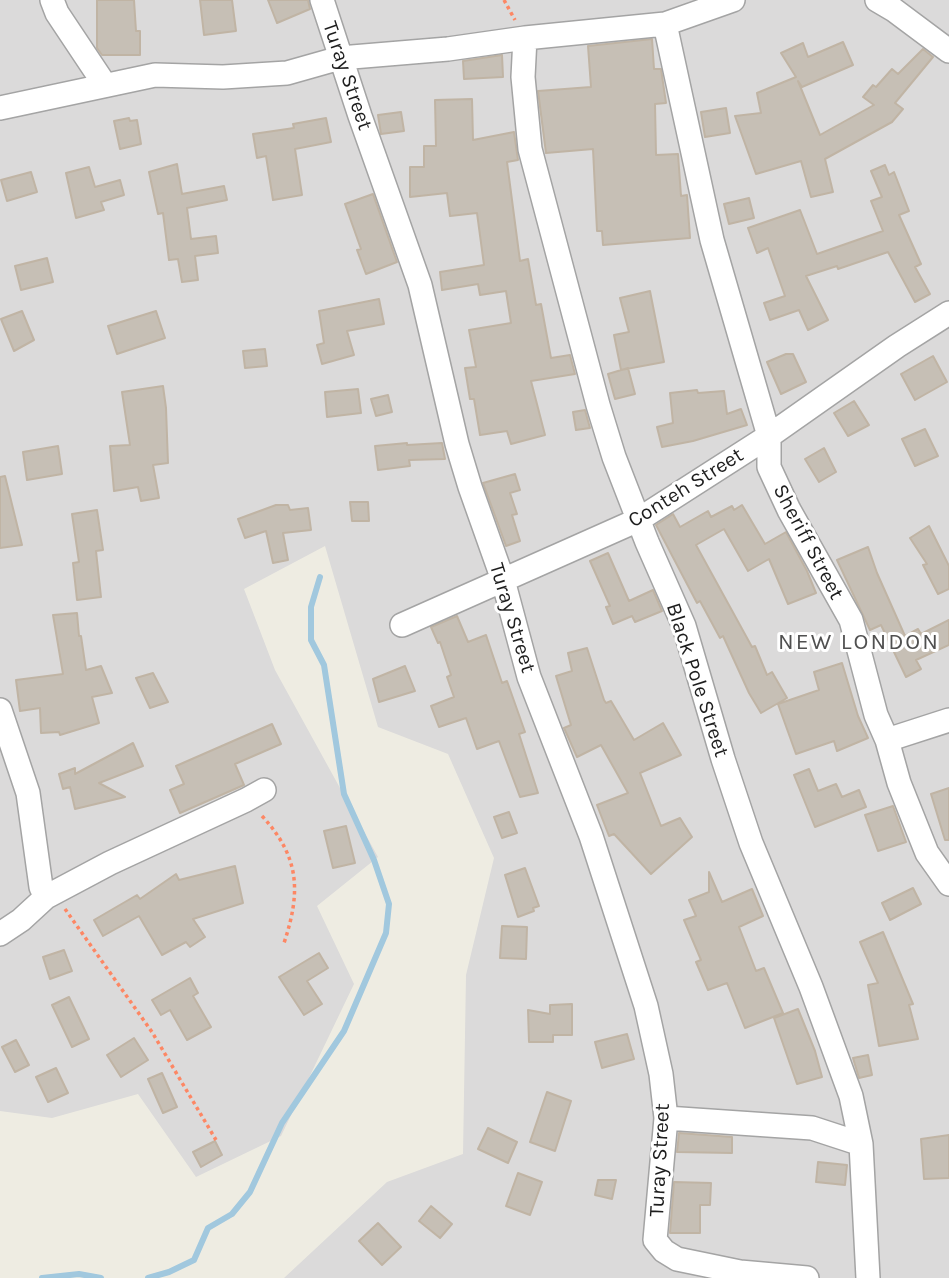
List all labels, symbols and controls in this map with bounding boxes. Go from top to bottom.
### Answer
street label: Turay Street [317,18,377,134]
street label: Conteh Street [624,443,748,533]
street label: Sheriff Street [767,480,849,604]
street label: Turay Street [483,560,541,676]
street label: Black Pole Street [660,600,734,760]
district label: NEW LONDON [779,628,939,656]
street label: Turay Street [644,1103,676,1217]

